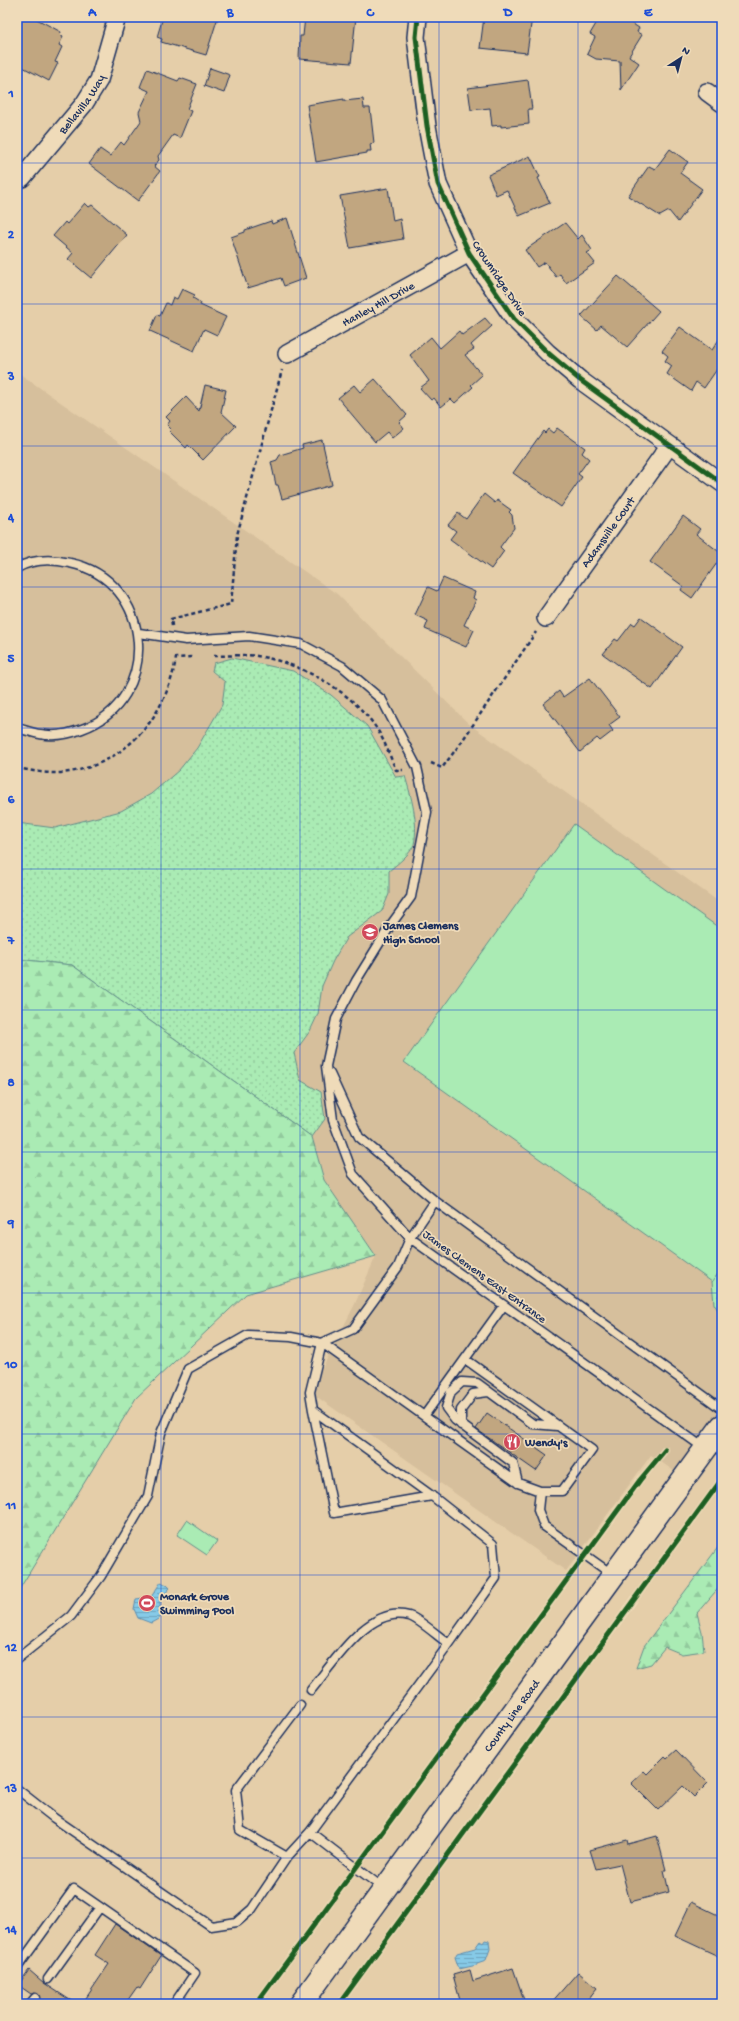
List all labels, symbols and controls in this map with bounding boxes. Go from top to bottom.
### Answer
text: A [87,6,97,21]
text: B [226,6,235,21]
text: C [365,6,375,21]
text: D [503,6,513,21]
text: E [644,6,653,21]
north arrow [661,38,701,78]
text: N [679,45,692,58]
street label: Bellavilla Way [56,74,109,138]
text: 1 [7,87,14,102]
text: 2 [8,228,15,243]
street label: Crownridge Drive [468,239,529,320]
street label: Hanley Hill Drive [340,279,418,331]
text: 3 [7,370,15,385]
street label: Adamsville Court [579,494,640,571]
text: 4 [7,511,15,526]
text: 5 [8,652,15,667]
text: 6 [8,793,15,808]
place label: James Clemens High School [382,920,459,948]
school or university icon: James Clemens High School [360,922,380,942]
text: 7 [7,934,16,949]
text: 8 [7,1076,15,1091]
text: 9 [7,1217,15,1232]
street label: James Clemens East Entrance [419,1228,549,1328]
text: 10 [4,1358,18,1373]
restaurant icon: Wendy's [502,1432,522,1452]
place label: Wendy's [524,1437,568,1451]
text: 11 [5,1499,16,1514]
place label: Monark Grove Swimming Pool [160,1591,235,1619]
sports icon: Monark Grove Swimming Pool [137,1593,157,1613]
text: 12 [4,1641,17,1656]
street label: County Line Road [482,1677,544,1755]
text: 13 [4,1782,17,1797]
text: 14 [4,1923,18,1938]

